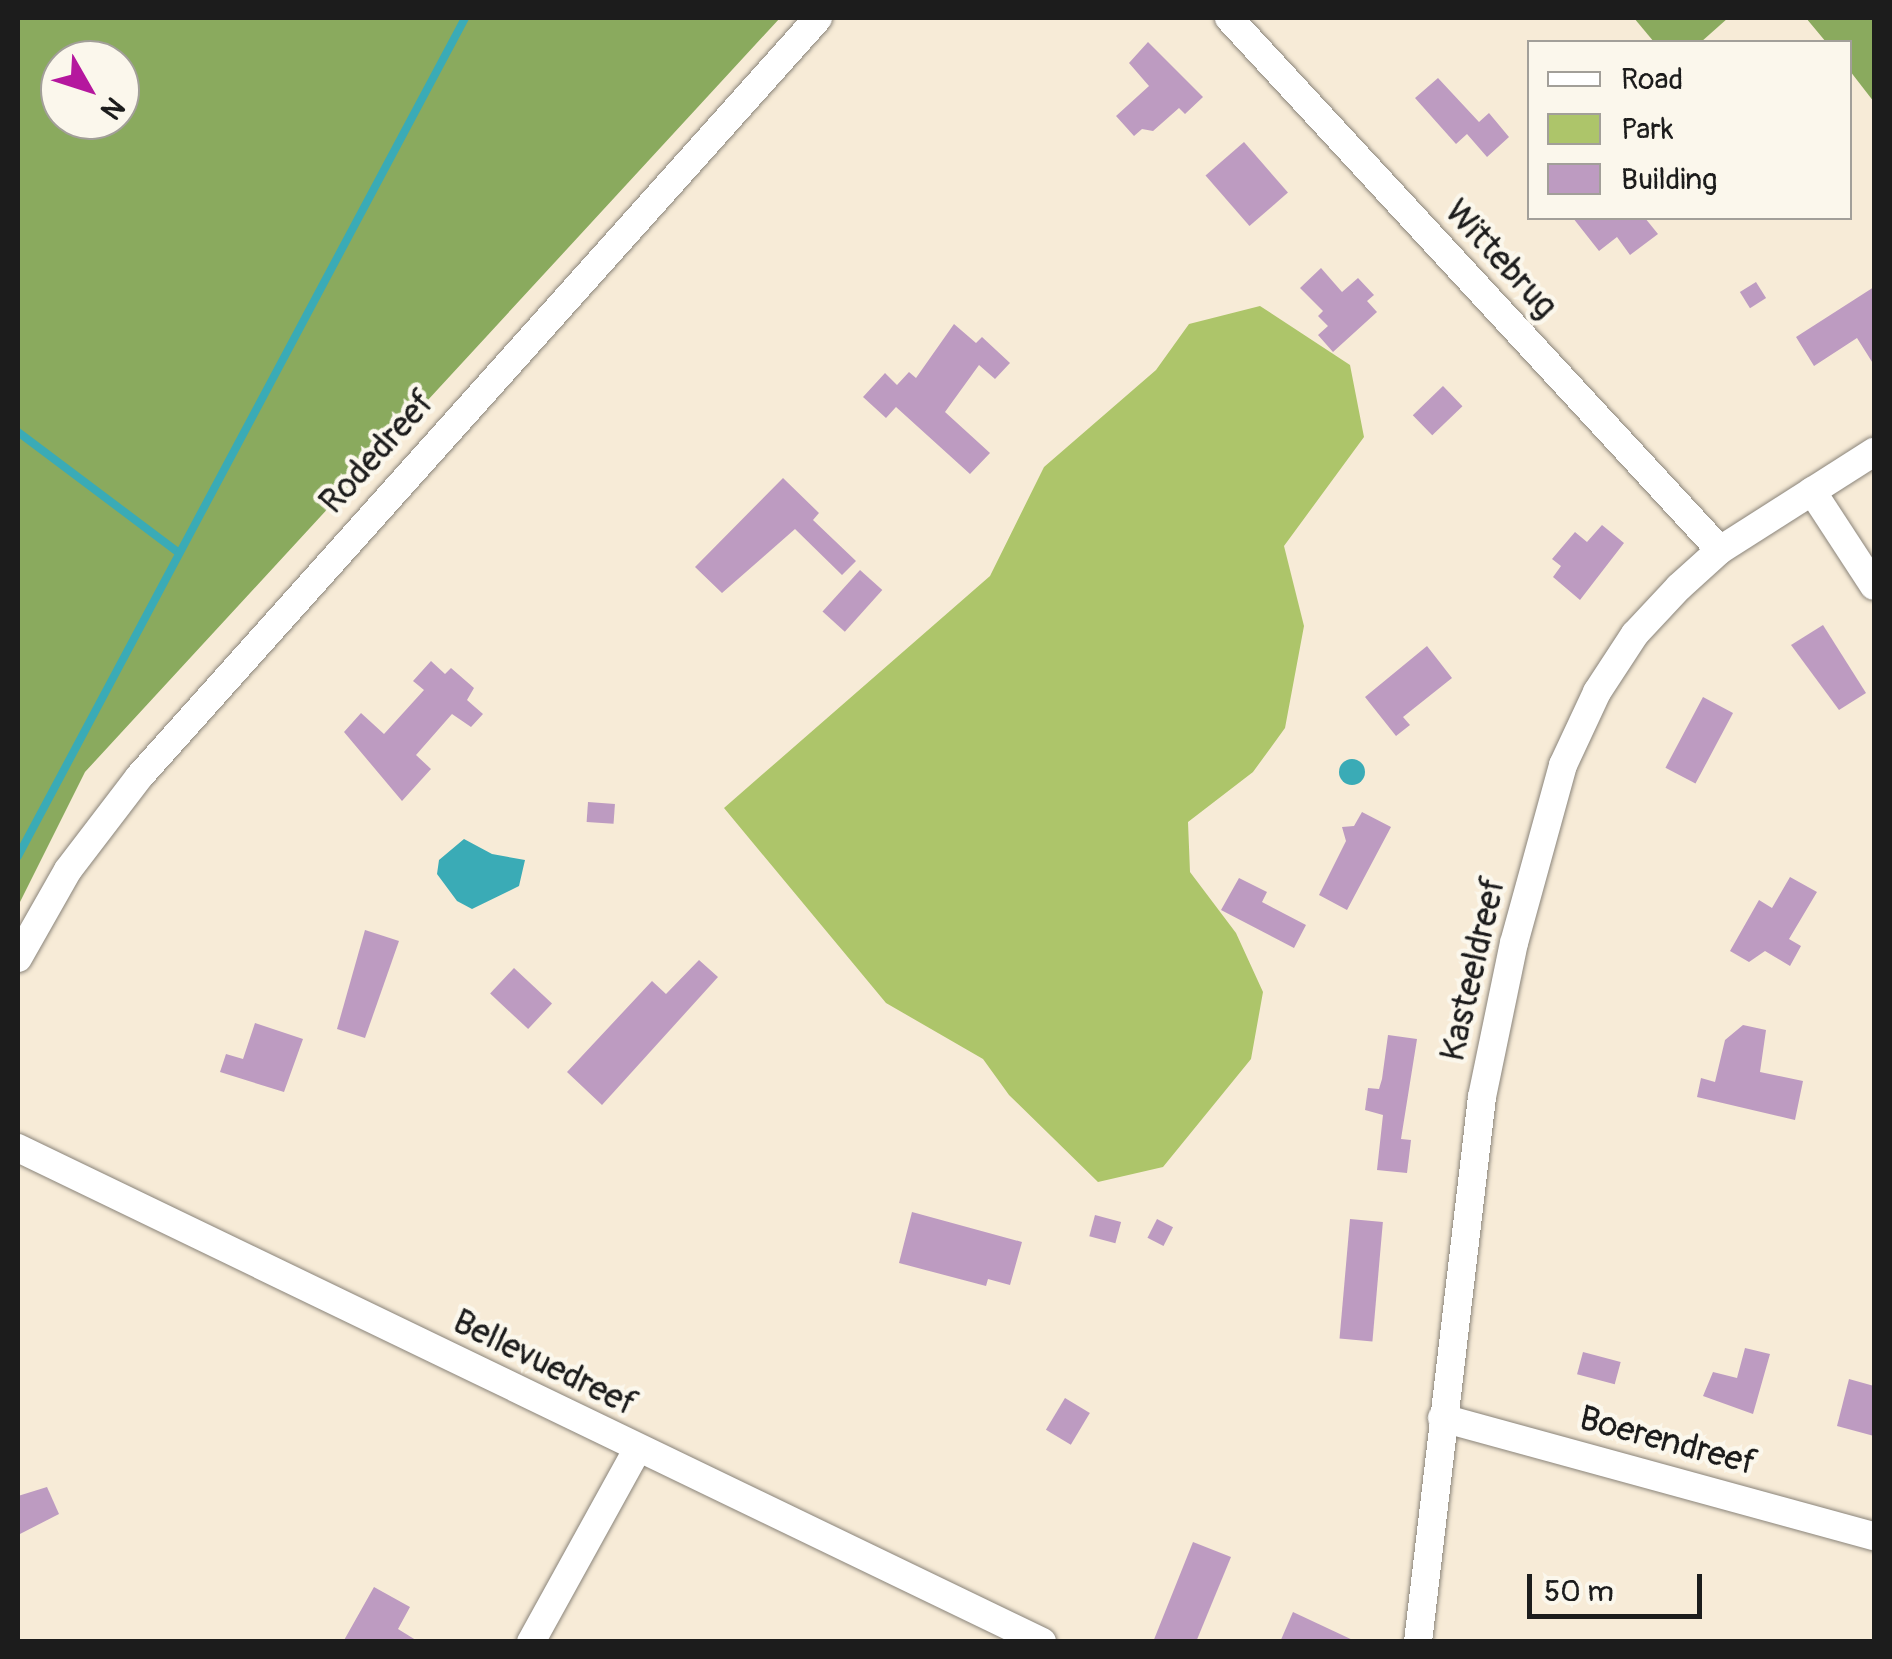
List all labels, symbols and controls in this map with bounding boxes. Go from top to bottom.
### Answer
north arrow [40,40,140,140]
legend [1527,40,1852,220]
text: Road [1621,61,1683,98]
text: N [93,90,132,126]
text: Park [1621,111,1674,148]
text: Building [1621,161,1717,198]
street label: Wittebrug [1436,191,1566,327]
street label: Rodedreef [311,382,443,522]
street label: Kasteeldreef [1431,873,1515,1065]
street label: Bellevuedreef [446,1300,644,1426]
street label: Boerendreef [1575,1397,1761,1485]
scale bar [1532,1554,1707,1616]
text: 50 m [1544,1573,1614,1610]

